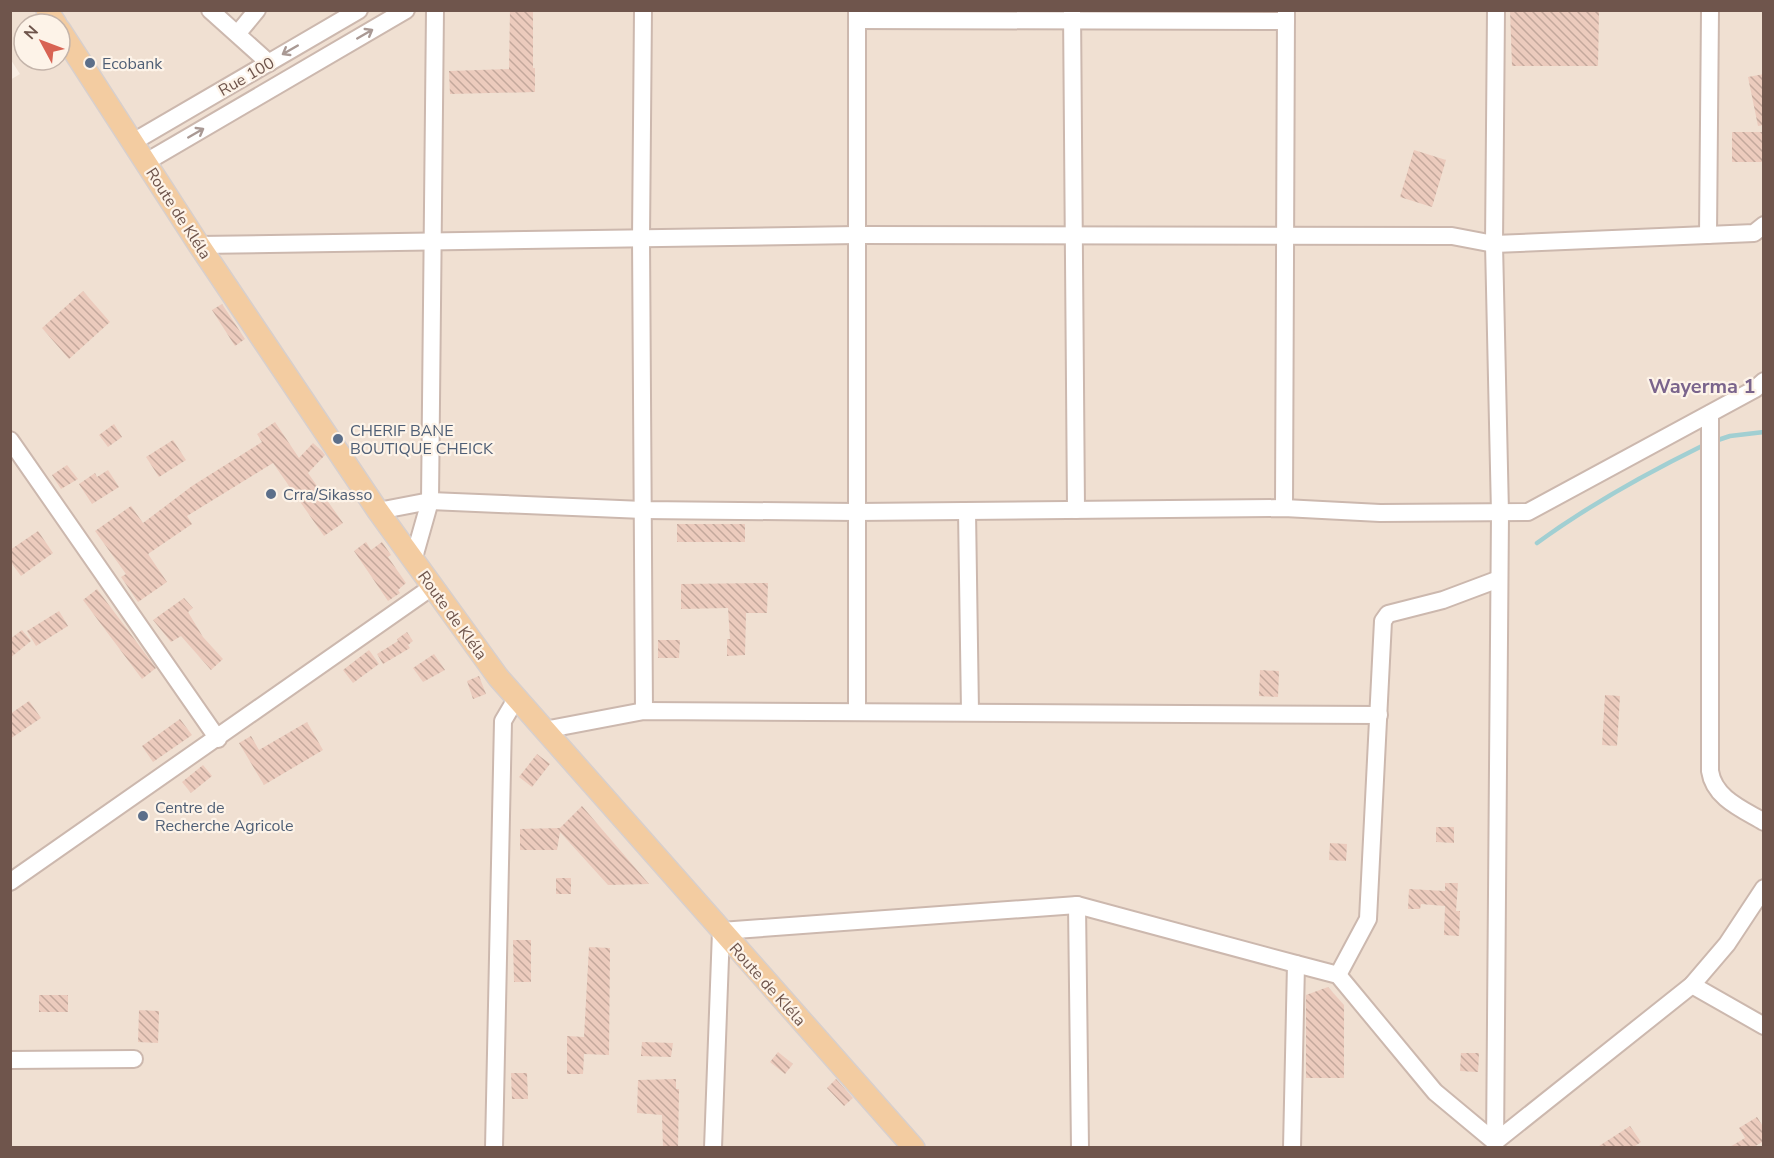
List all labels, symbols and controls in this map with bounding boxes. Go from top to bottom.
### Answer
north arrow [12,12,72,72]
text: N [19,21,44,45]
one-way arrow [356,28,373,40]
one-way arrow [282,45,299,57]
street label: Rue 100 [215,52,278,102]
place label: Ecobank [102,53,163,75]
marker: Ecobank [83,56,97,70]
one-way arrow [187,127,204,139]
street label: Route de Kléla [140,164,216,264]
district label: Wayerma 1 [1649,373,1755,400]
place label: CHERIF BANE BOUTIQUE CHEICK [350,420,494,460]
marker: CHERIF BANE BOUTIQUE CHEICK [331,432,345,446]
place label: Crra/Sikasso [283,484,372,506]
marker: Crra/Sikasso [264,487,278,501]
street label: Route de Kléla [412,567,492,664]
place label: Centre de Recherche Agricole [155,797,294,837]
marker: Centre de Recherche Agricole [136,809,150,823]
street label: Route de Kléla [724,938,811,1031]

